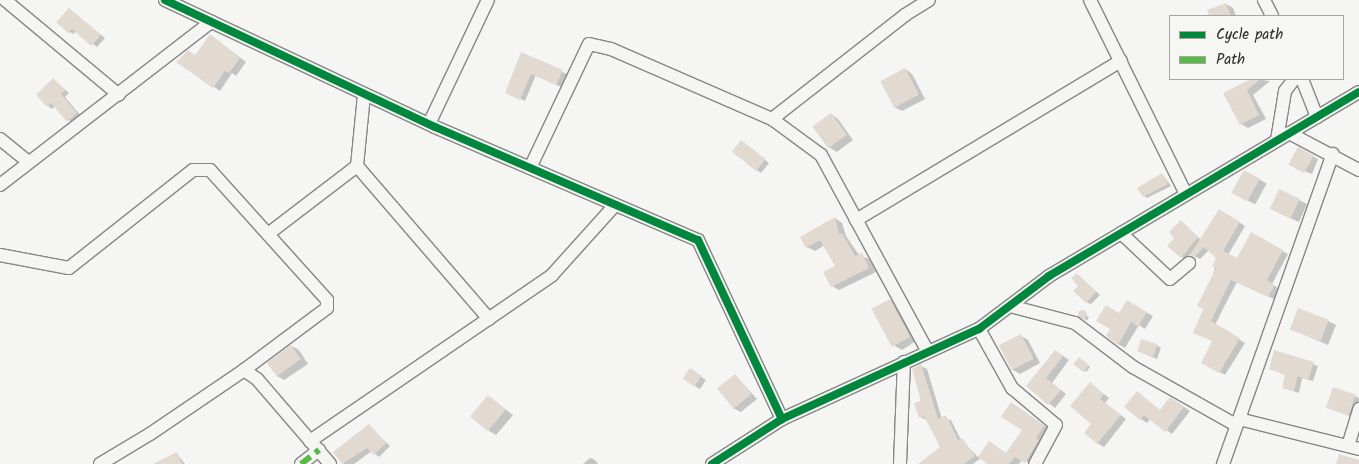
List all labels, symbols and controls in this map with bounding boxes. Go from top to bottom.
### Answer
legend [1169,15,1344,80]
text: Cycle path [1216,23,1283,47]
text: Path [1216,48,1245,72]

